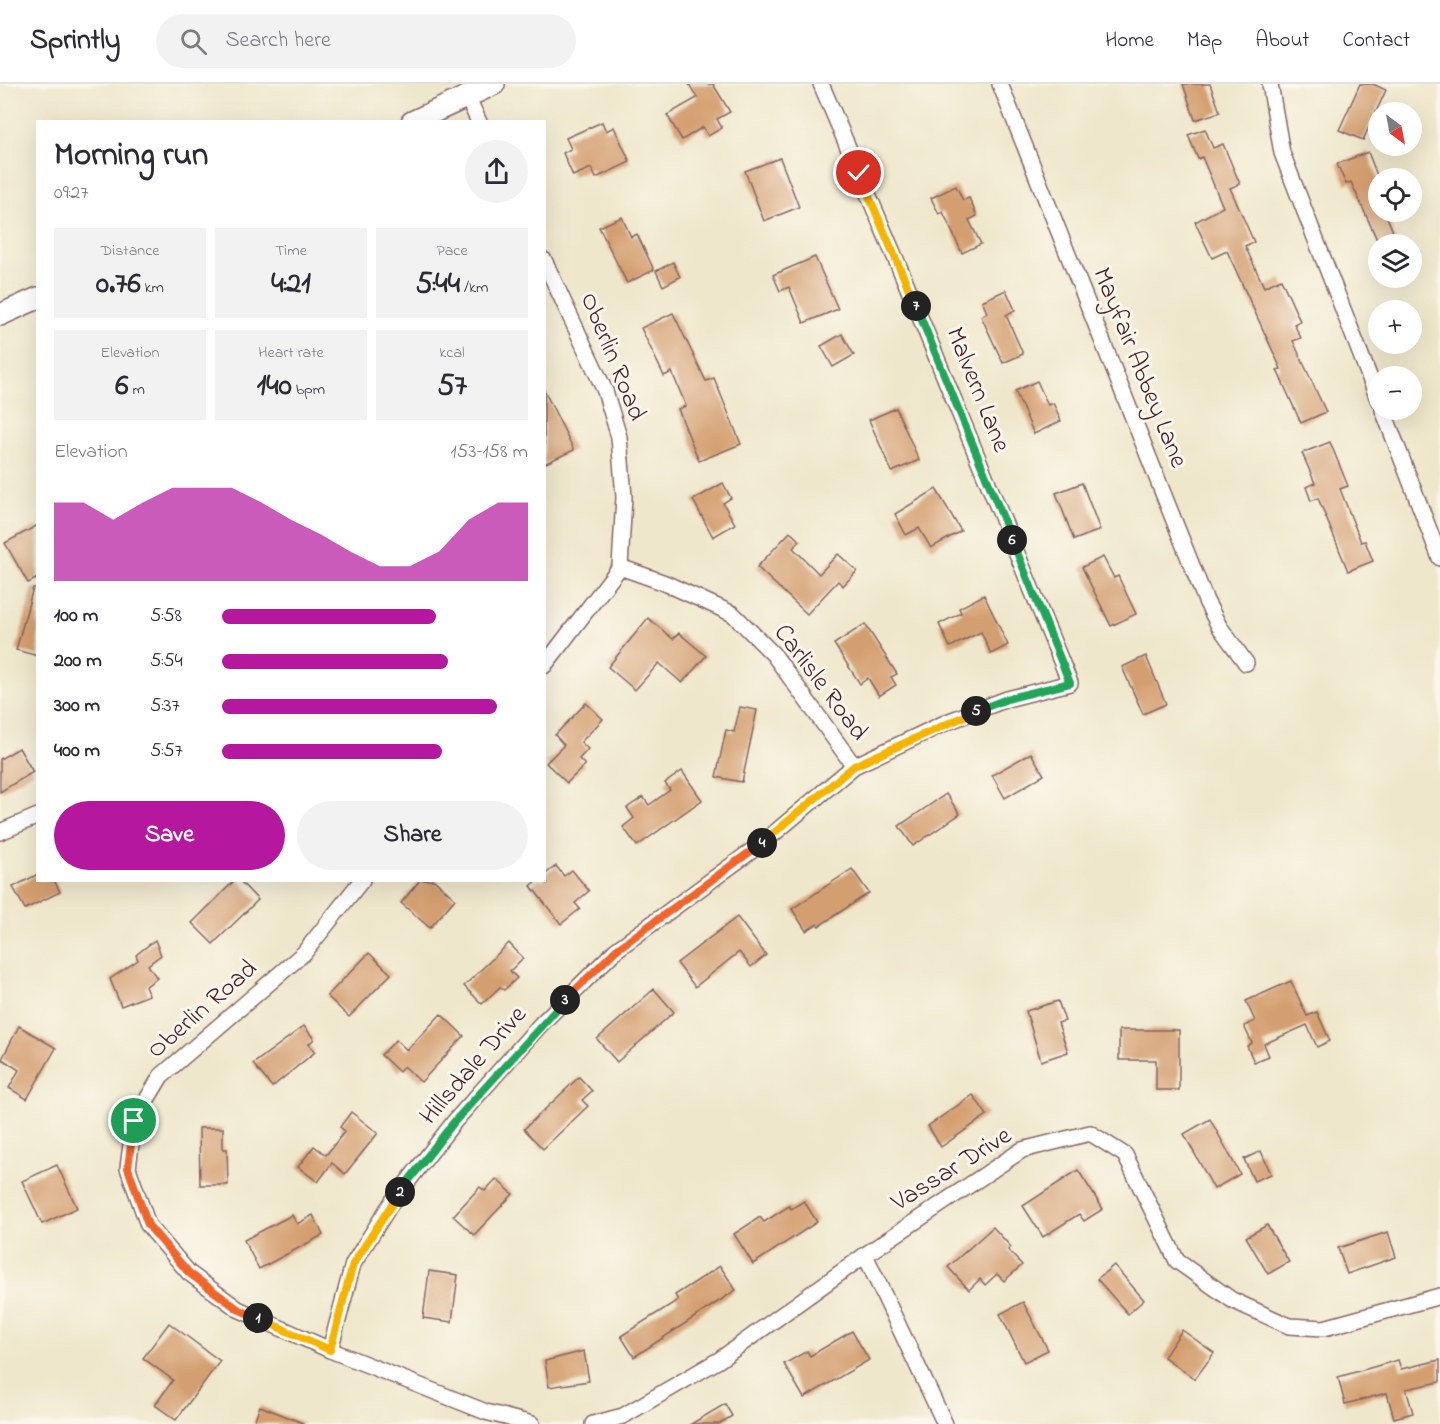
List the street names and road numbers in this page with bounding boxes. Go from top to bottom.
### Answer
street label: Mayfair Abbey Lane [1081,262,1197,474]
street label: Oberlin Road [569,287,655,427]
street label: Malvern Lane [935,322,1019,459]
street label: Carlisle Road [763,617,877,750]
street label: Oberlin Road [139,951,267,1069]
street label: Hillsdale Drive [411,998,537,1134]
street label: Vassar Drive [884,1118,1020,1223]

